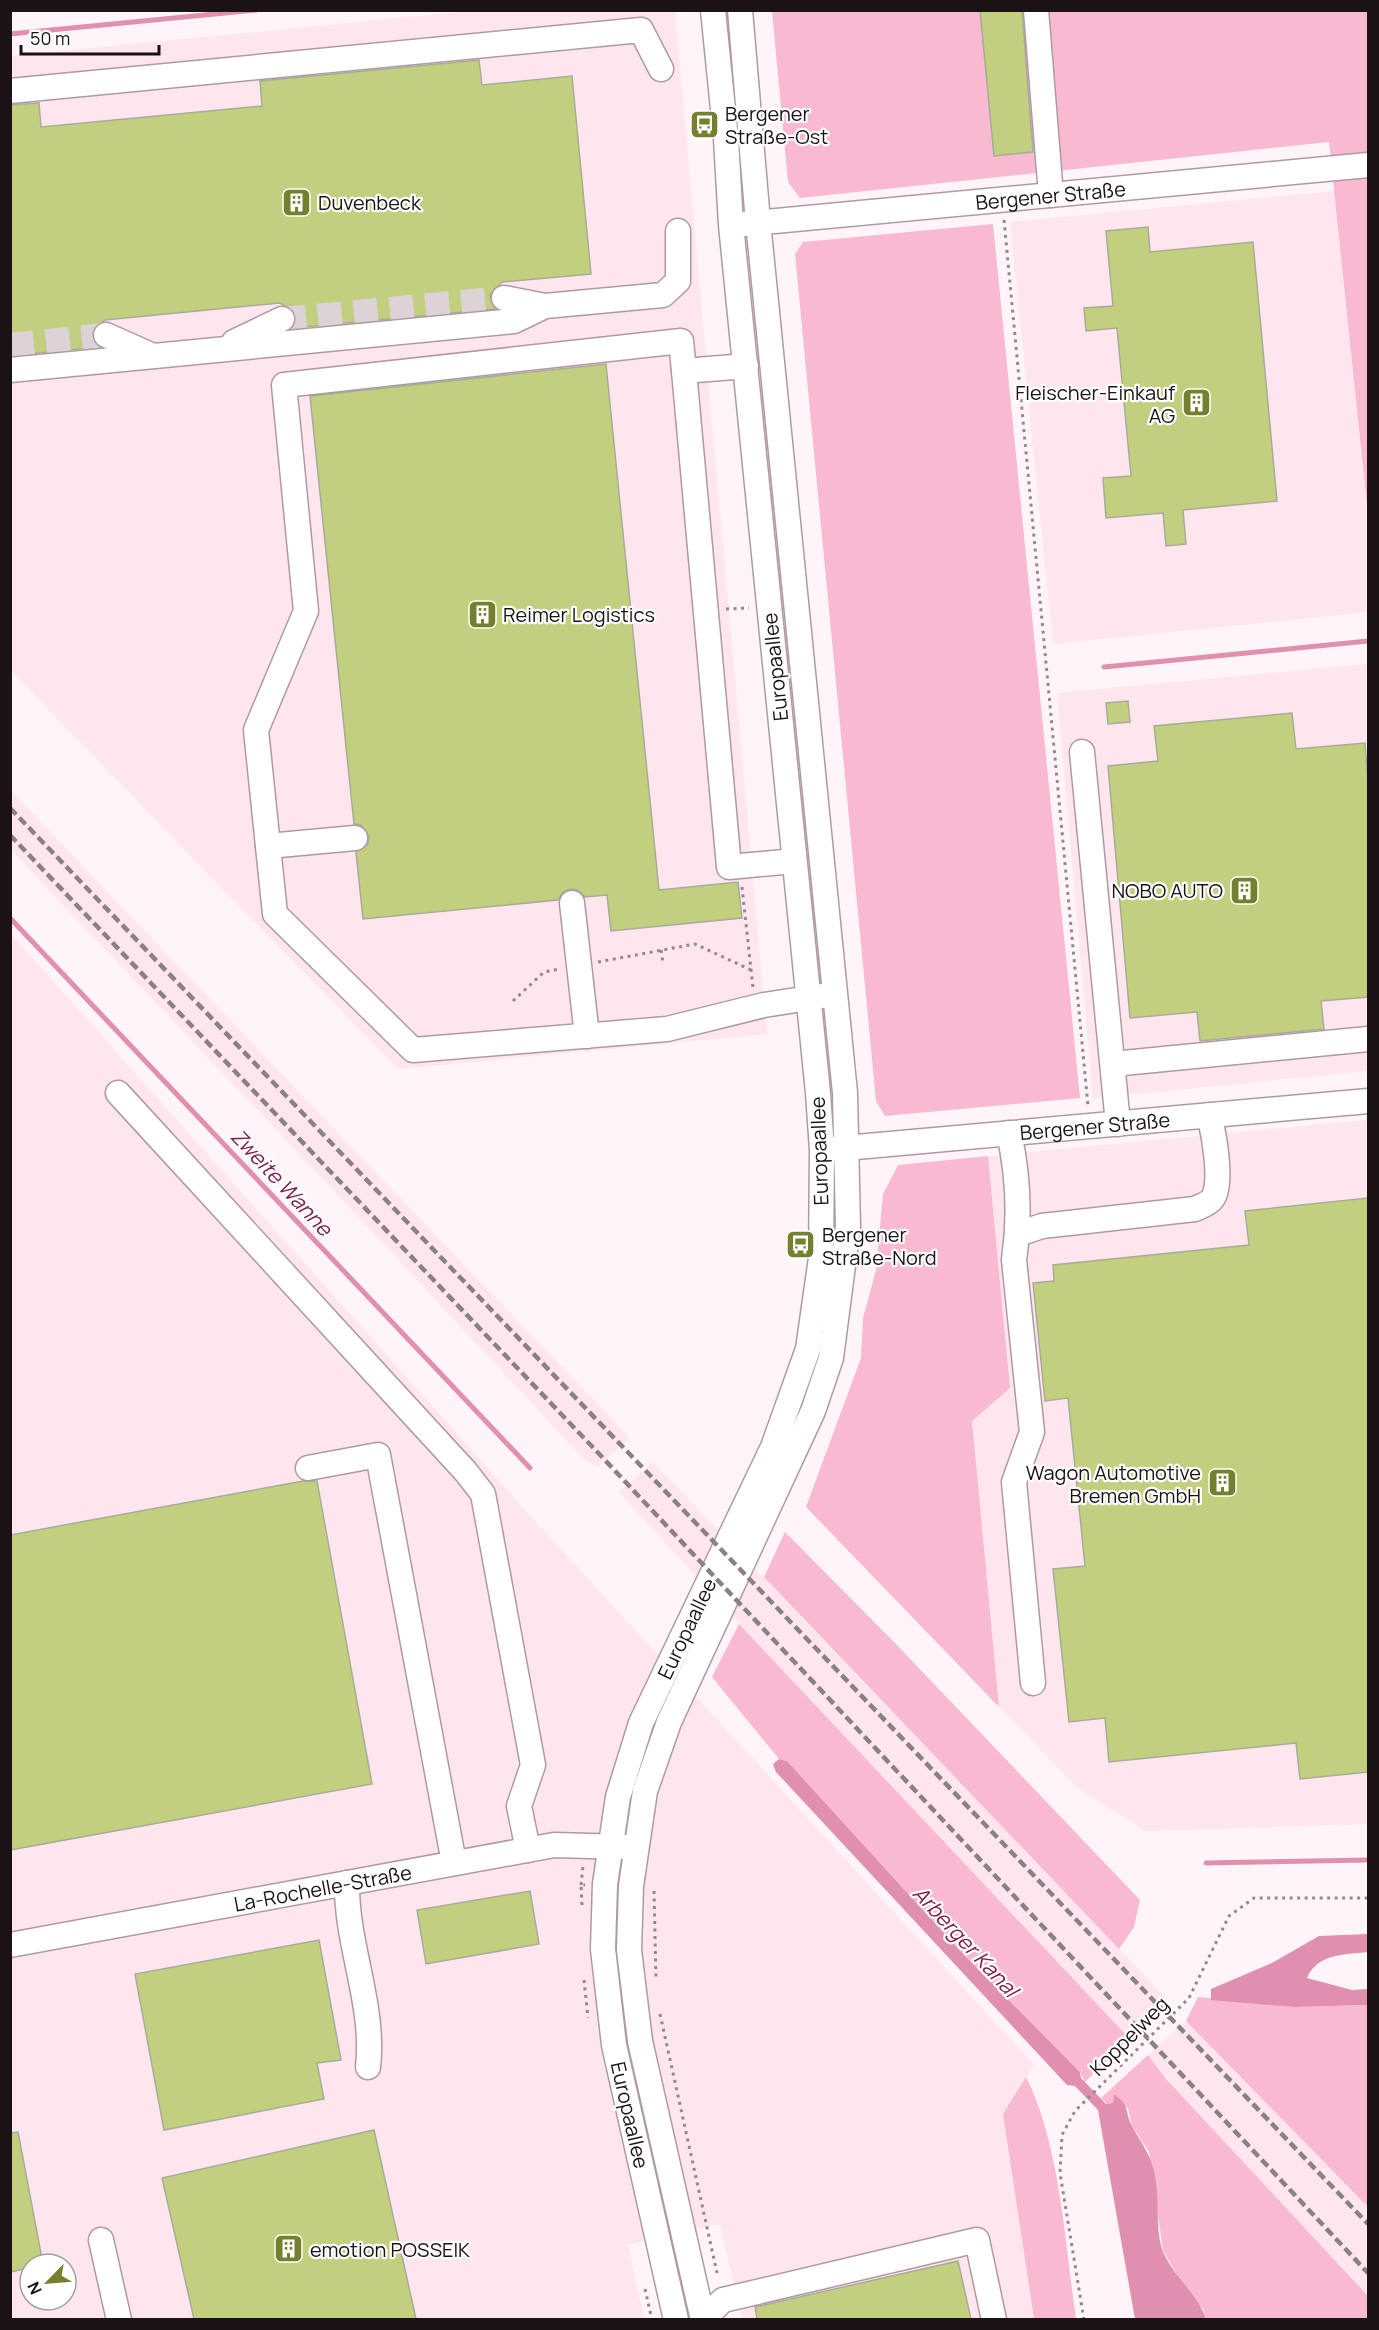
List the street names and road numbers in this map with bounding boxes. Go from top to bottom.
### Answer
street label: Bergener Straße [974,174,1127,216]
street label: Europaallee [756,611,794,723]
street label: Europaallee [804,1096,834,1206]
street label: Bergener Straße [1019,1105,1171,1146]
street label: Europaallee [651,1573,722,1683]
street label: La-Rochelle-Straße [232,1858,414,1917]
street label: Koppelweg [1084,1991,1174,2081]
street label: Europaallee [605,2059,655,2171]

